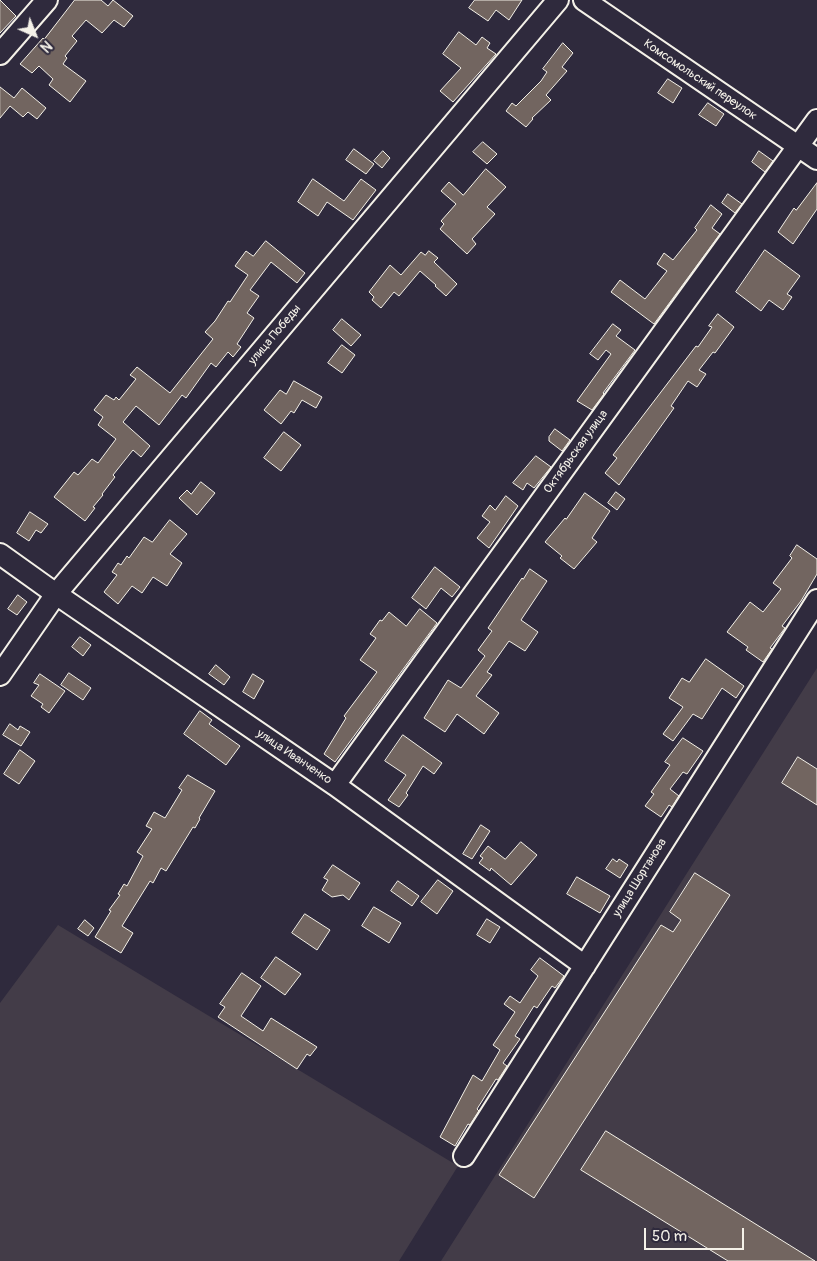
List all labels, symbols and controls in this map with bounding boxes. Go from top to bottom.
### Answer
north arrow [10,10,60,60]
text: N [36,37,55,56]
street label: Комсомольский переулок [641,37,759,123]
street label: улица Победы [246,302,304,368]
street label: Октябрьская улица [541,408,611,496]
street label: улица Иванченко [254,726,334,788]
street label: улица Шортанова [610,836,670,920]
scale bar [647,1218,747,1250]
text: 50 m [652,1227,687,1246]

